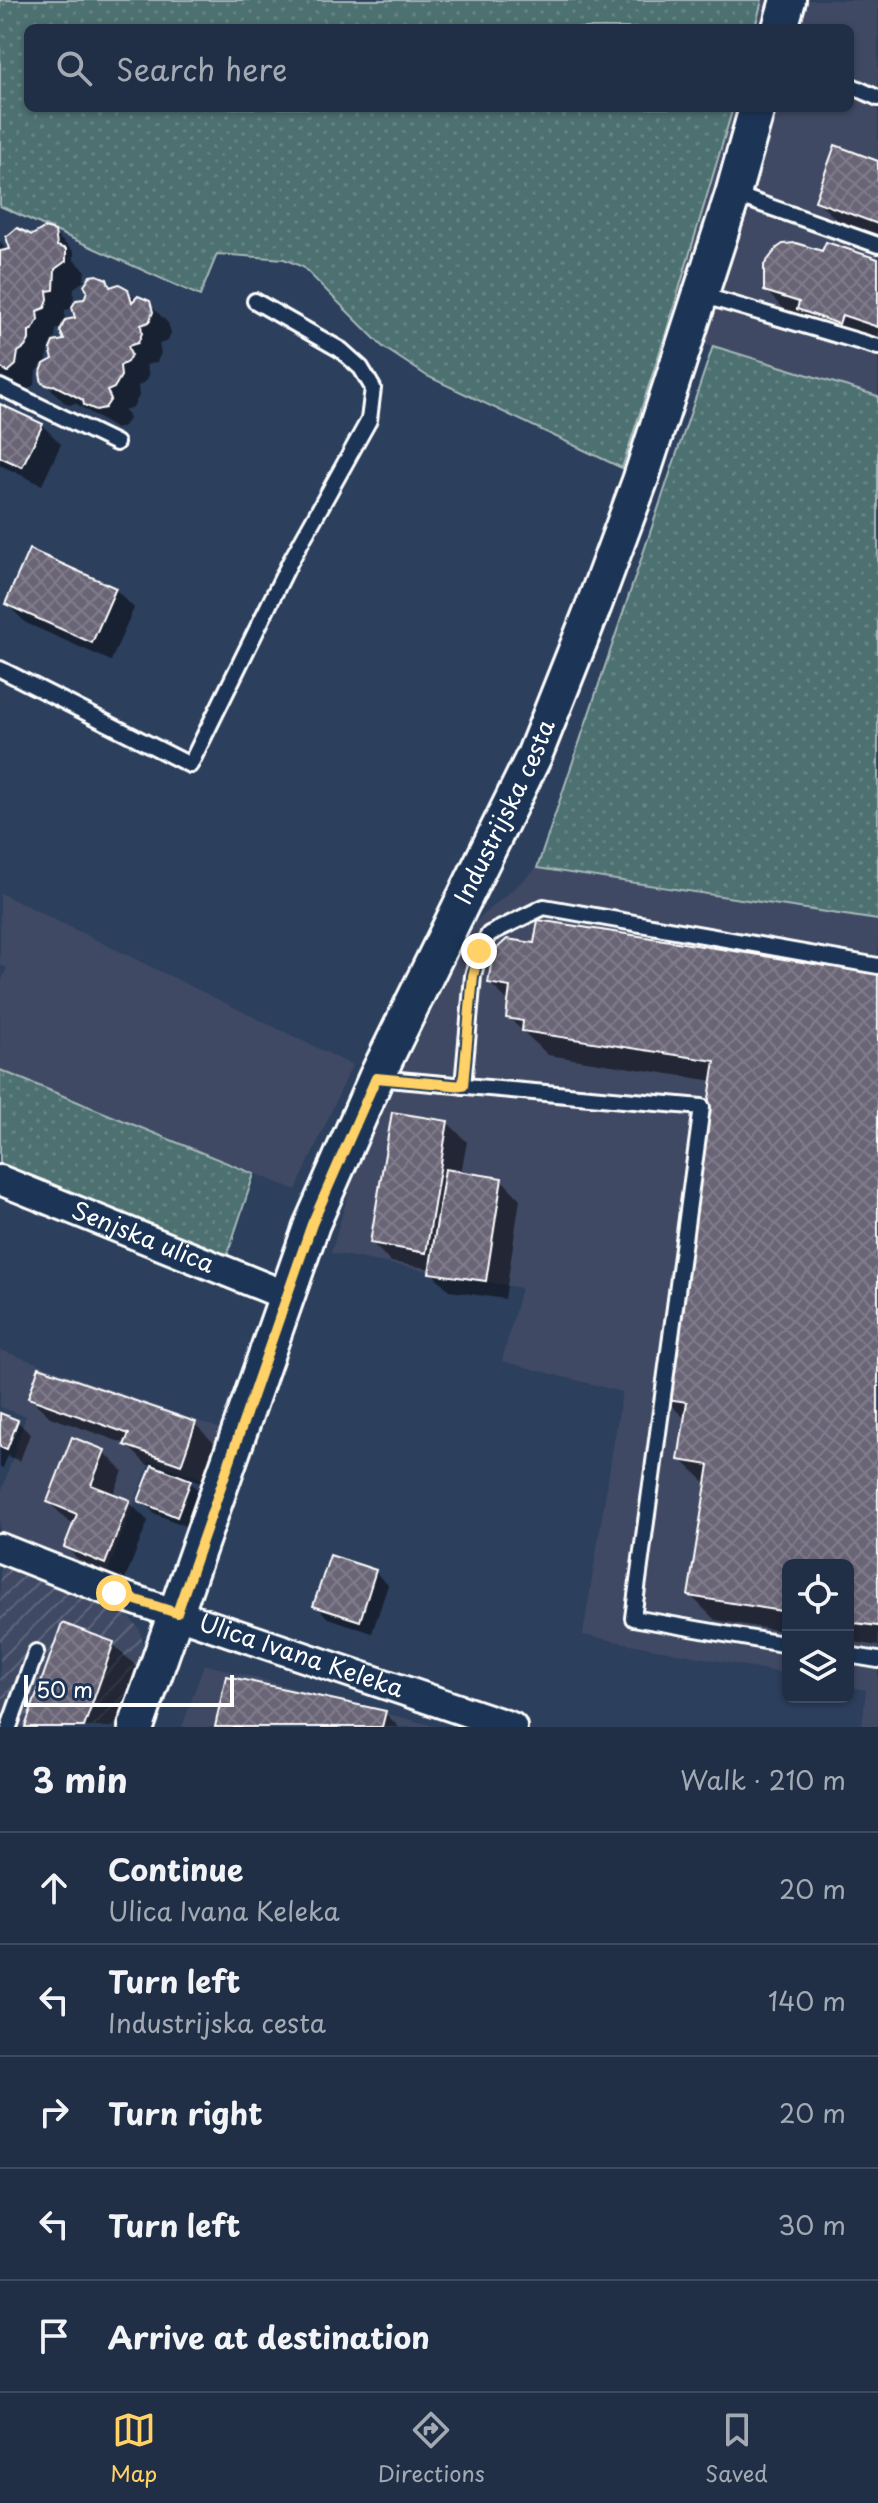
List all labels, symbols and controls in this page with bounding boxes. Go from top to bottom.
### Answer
search box [24,24,854,112]
icon: search [52,46,96,90]
text: Search here [116,46,288,91]
street label: Industrijska cesta [444,714,563,910]
route end [461,933,497,969]
street label: Senjska ulica [67,1191,220,1281]
map controls [782,1559,854,1703]
button: locate [782,1559,854,1631]
route start [96,1575,132,1611]
street label: Ulica Ivana Keleka [195,1603,409,1705]
button: layers [782,1631,854,1703]
scale bar [24,1671,234,1707]
text: 50 m [36,1672,93,1705]
text: 3 min [32,1753,128,1805]
text: Walk · 210 m [680,1760,846,1799]
text: Continue [108,1846,243,1891]
icon: ahead [32,1866,76,1910]
text: 20 m [779,1869,846,1908]
text: Ulica Ivana Keleka [108,1891,340,1930]
text: Turn left [108,1958,240,2003]
icon: left [32,1978,76,2022]
text: 140 m [768,1981,846,2020]
text: Industrijska cesta [108,2003,326,2042]
icon: right [32,2090,76,2134]
text: Turn right [108,2090,263,2135]
text: 20 m [779,2093,846,2132]
icon: left [32,2202,76,2246]
text: Turn left [108,2202,240,2247]
text: 30 m [778,2205,846,2244]
icon: arrive [32,2314,76,2358]
text: Arrive at destination [108,2314,430,2359]
tab: Map [110,2408,157,2489]
tab: Directions [378,2408,485,2489]
tab: Saved [705,2408,768,2489]

